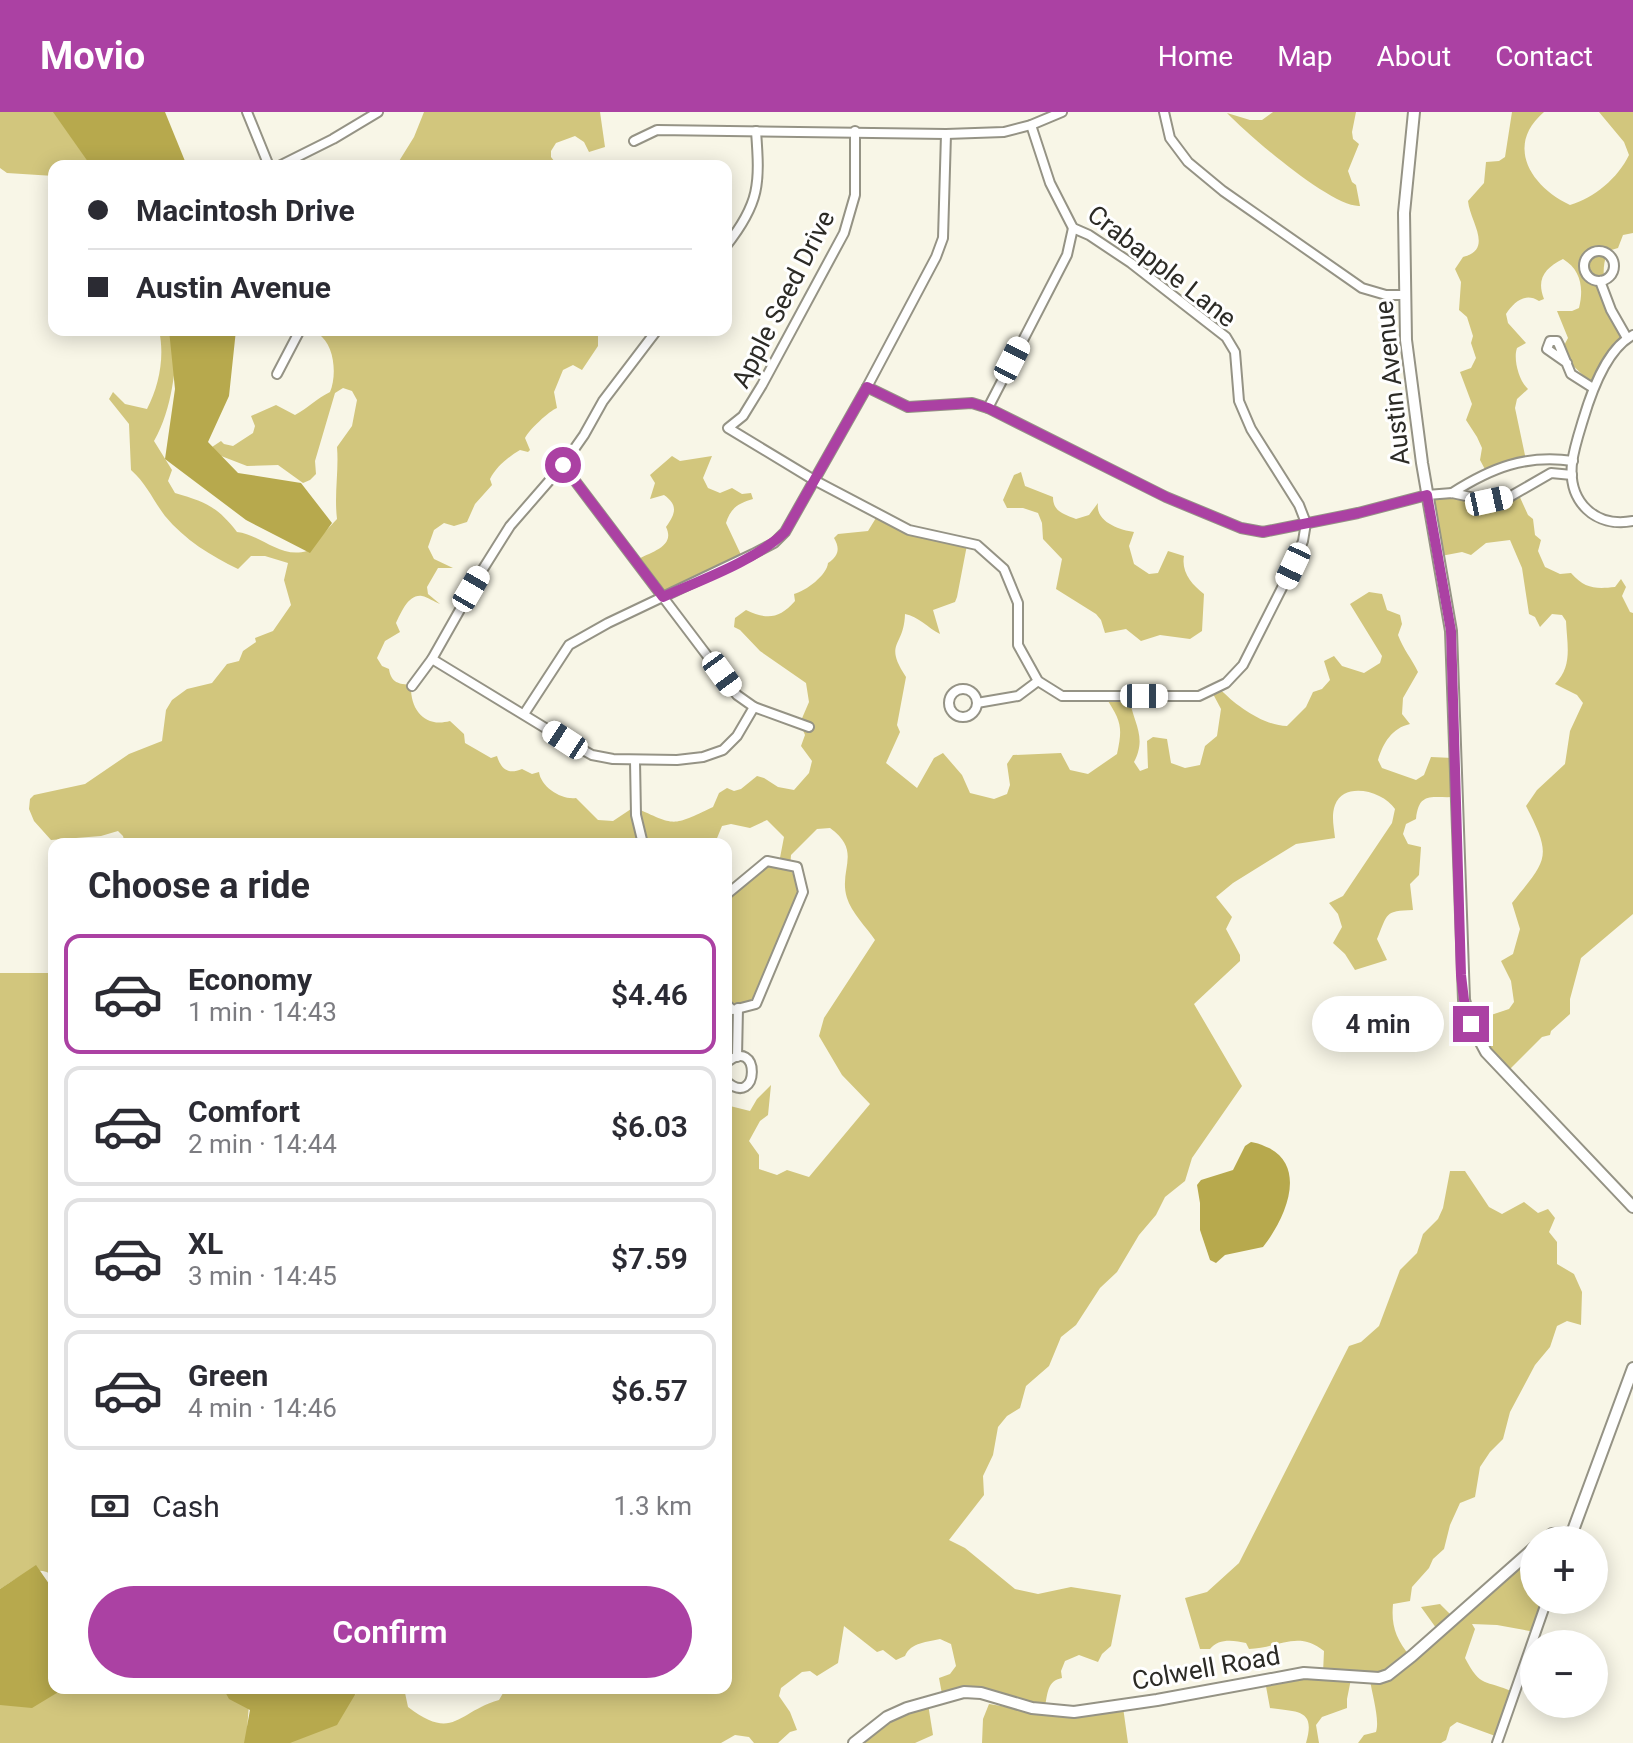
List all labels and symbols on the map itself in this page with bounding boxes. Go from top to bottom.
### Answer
street label: Crabapple Lane [1082,199,1242,333]
street label: Apple Seed Drive [725,205,841,393]
street label: Austin Avenue [1368,299,1416,467]
car [990,333,1034,387]
route start [545,447,581,483]
car [1463,484,1515,518]
car [1272,539,1314,593]
car [449,562,493,616]
car [698,648,746,700]
car [1120,684,1168,708]
car [538,717,592,763]
callout: 4 min [1311,996,1443,1052]
route end [1453,1006,1489,1042]
street label: Colwell Road [1129,1640,1283,1696]

